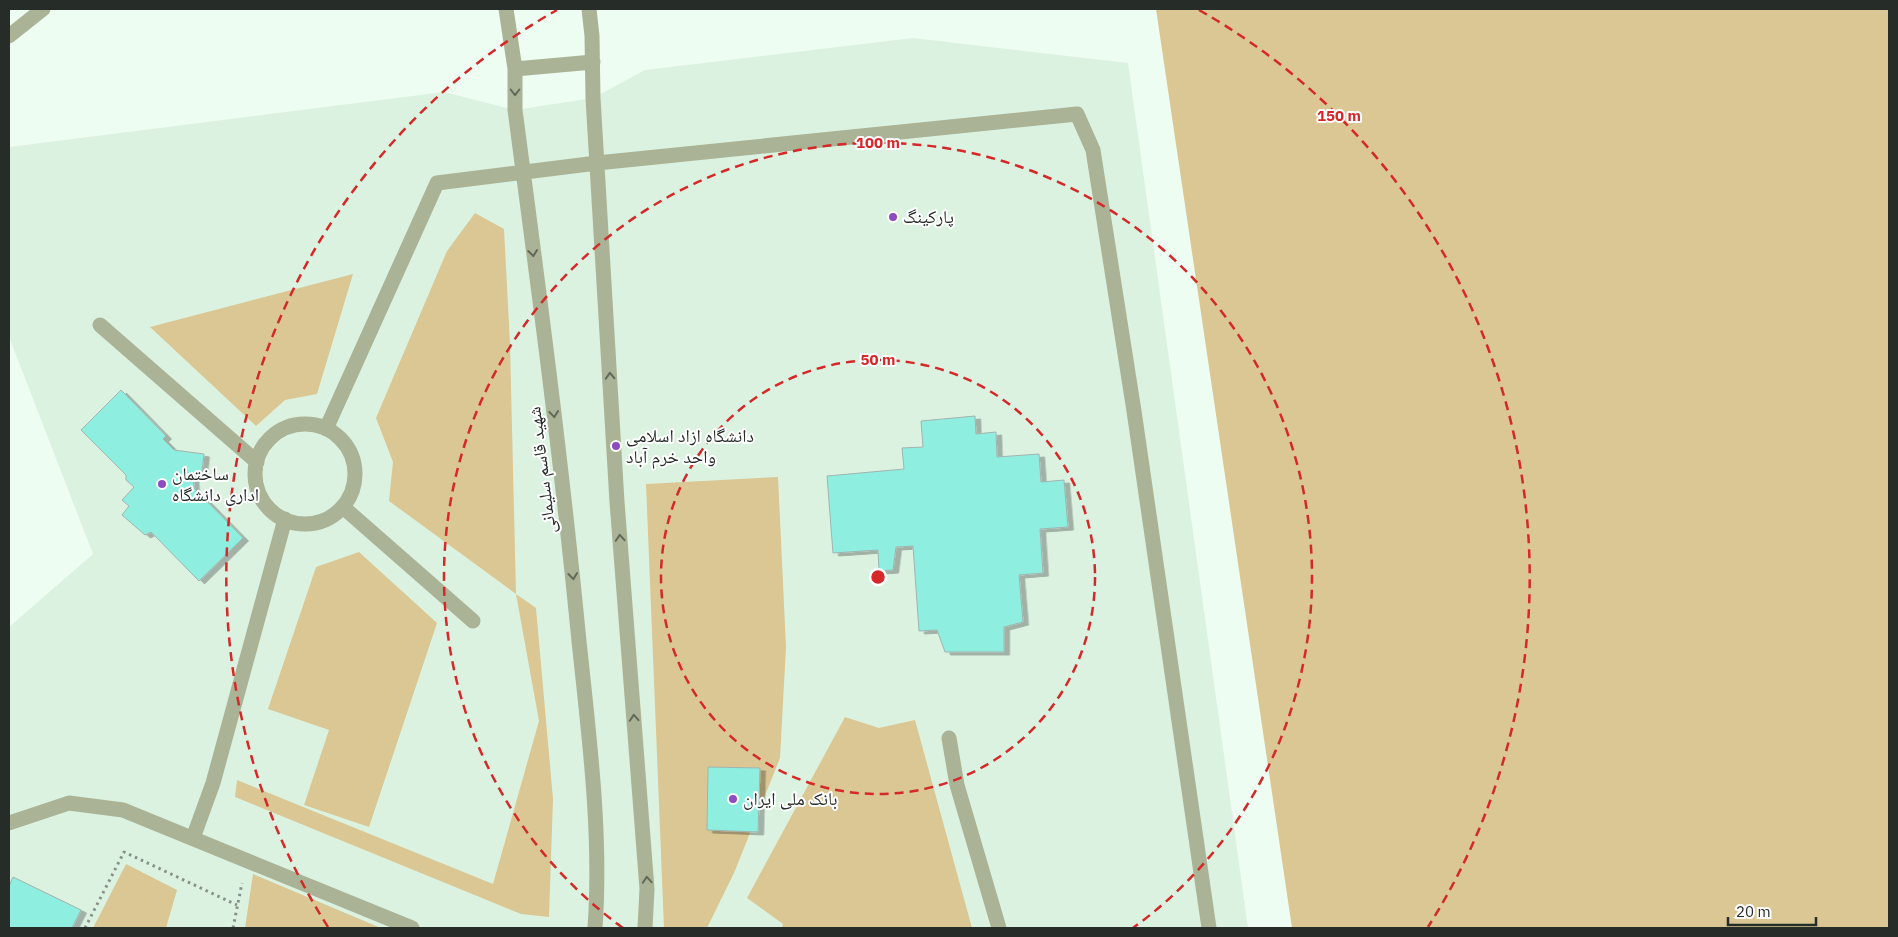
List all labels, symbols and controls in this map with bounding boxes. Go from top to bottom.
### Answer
one-way arrow [510,88,520,96]
text: 150 m [1317,106,1361,125]
text: 100 m [856,133,900,152]
place label: پارکینگ [903,205,954,228]
marker: پارکینگ [887,211,899,223]
one-way arrow [527,249,538,257]
text: 50 m [861,350,895,369]
one-way arrow [604,372,615,380]
street label: شهید قاسم سلیمانی [522,405,562,535]
one-way arrow [548,411,559,419]
place label: دانشگاه ازاد اسلامی واحد خرم آباد [626,424,754,469]
marker: دانشگاه ازاد اسلامی واحد خرم آباد [610,440,622,452]
place label: ساختمان اداری دانشگاه [172,462,259,506]
marker: ساختمان اداری دانشگاه [156,478,168,490]
one-way arrow [615,534,626,542]
centre of rings [869,568,887,586]
one-way arrow [567,572,578,580]
one-way arrow [629,713,640,721]
place label: بانک ملی ایران [743,787,838,810]
marker: بانک ملی ایران [727,793,739,805]
one-way arrow [641,875,652,883]
scale bar [1728,894,1816,926]
text: 20 m [1736,902,1771,921]

